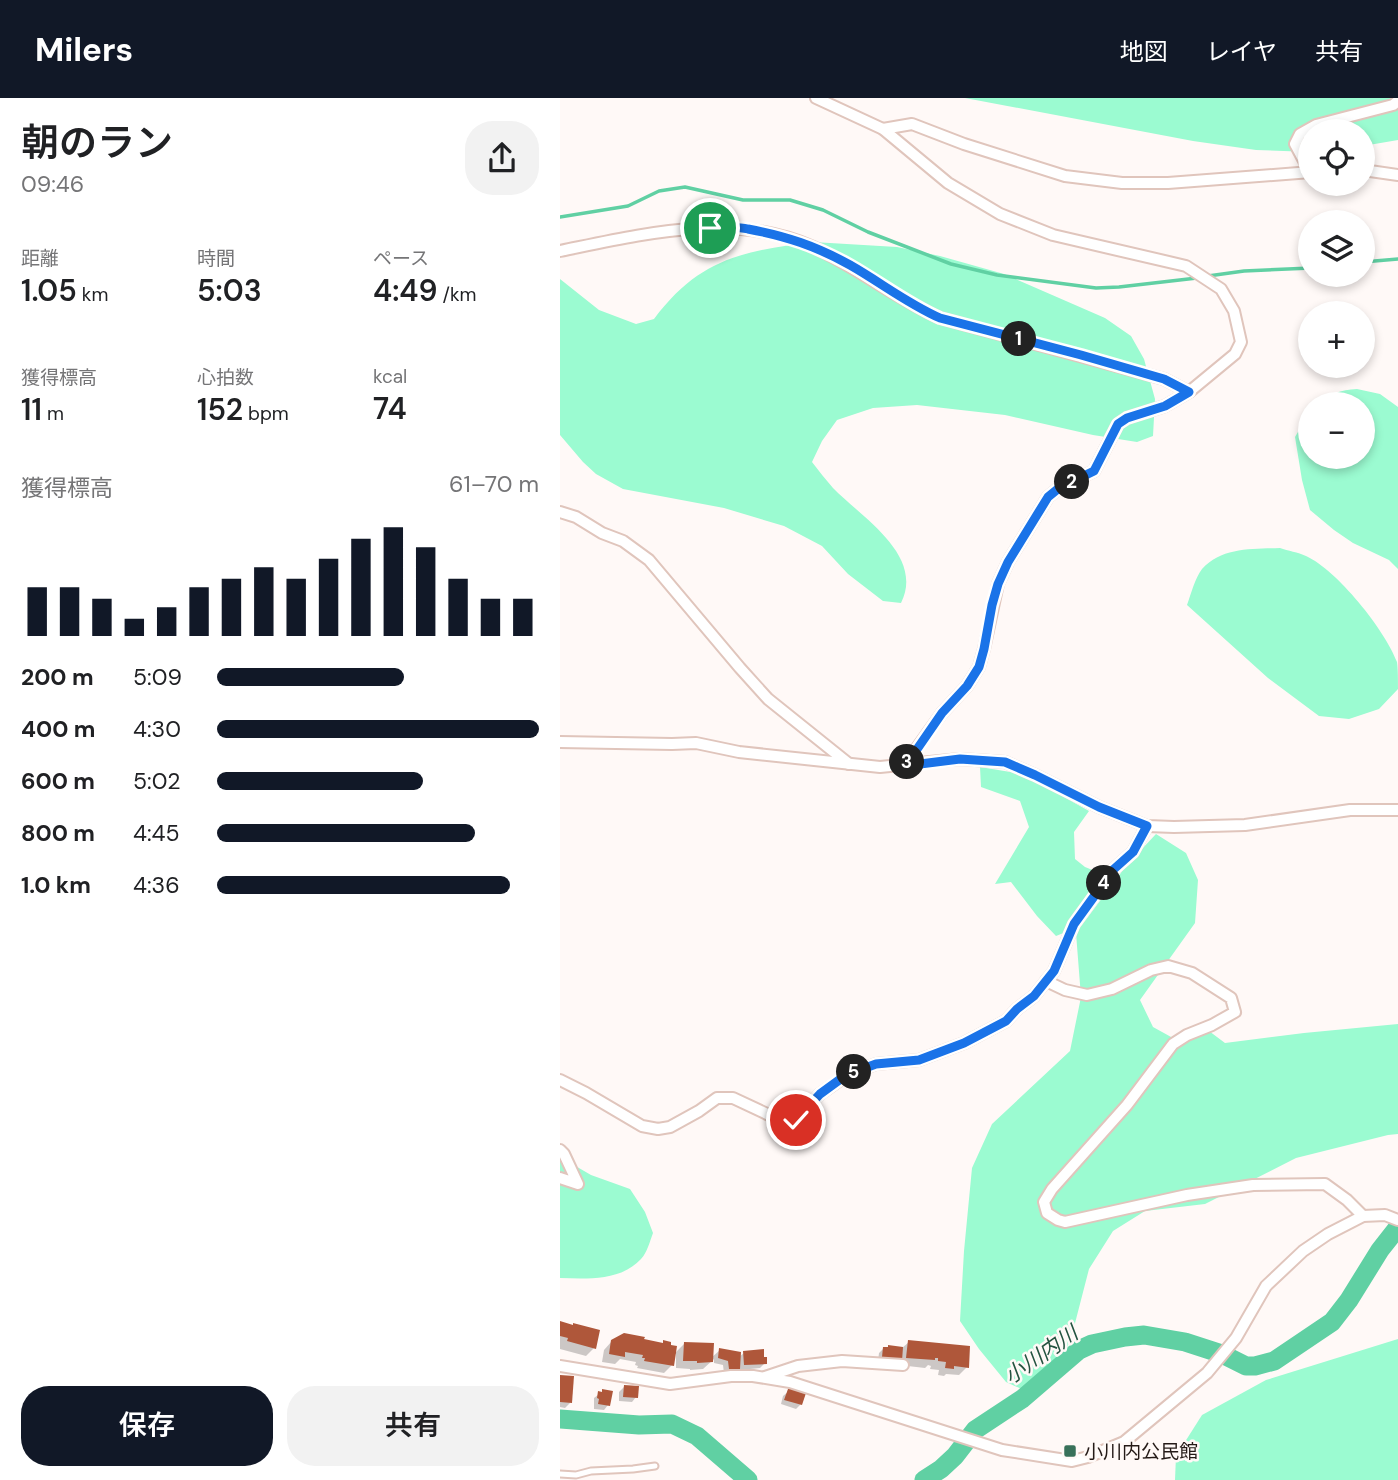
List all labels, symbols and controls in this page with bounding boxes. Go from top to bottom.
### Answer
text: Milers [35,28,133,71]
text: 地図 [1120,36,1168,67]
text: レイヤ [1206,36,1277,67]
text: 共有 [1315,36,1363,67]
text: 朝のラン [21,118,173,168]
map controls [1298,119,1375,469]
button: locate [1298,119,1375,196]
button: share [465,121,539,195]
text: 09:46 [21,169,84,199]
pin [680,198,740,258]
icon: arrive [691,209,729,247]
button: layers [1298,210,1375,287]
text: 距離 [21,246,59,271]
text: 時間 [197,246,235,271]
text: ペース [373,246,429,271]
text: 1.05 [21,271,77,310]
text: 5:03 [197,271,262,310]
text: 4:49 [373,271,437,310]
text: km [77,282,108,307]
text: /km [437,282,476,307]
button: + [1298,301,1375,378]
pin: 1 [1002,322,1036,356]
text: 1 [1015,326,1022,351]
text: kcal [373,364,407,389]
text: 獲得標高 [21,365,97,390]
text: 心拍数 [197,365,254,390]
text: 74 [373,389,407,428]
text: 11 [21,390,42,429]
text: 152 [197,390,243,429]
button: − [1298,392,1375,469]
text: m [42,401,64,426]
text: bpm [243,401,289,426]
pin: 2 [1054,464,1090,500]
text: 61–70 m [449,469,539,499]
text: 2 [1066,469,1077,494]
text: 獲得標高 [21,473,113,503]
text: 200 m [21,662,94,692]
text: 5:09 [133,662,182,692]
text: 400 m [21,714,95,744]
text: 4:30 [133,714,181,744]
pin: 3 [890,744,924,780]
text: 3 [901,749,912,774]
text: 600 m [21,766,95,796]
text: 5:02 [133,766,180,796]
text: 800 m [21,818,95,848]
text: 4:45 [133,818,180,848]
pin: 4 [1086,866,1122,900]
text: 1.0 km [21,870,91,900]
text: 4:36 [133,870,180,900]
text: 4 [1097,870,1110,895]
pin: 5 [836,1054,872,1090]
text: 5 [848,1059,859,1084]
pin [766,1090,826,1150]
icon: check [777,1101,815,1139]
water label: 小川内川 [999,1318,1085,1391]
button: 保存 [21,1386,273,1466]
button: 共有 [287,1386,539,1466]
place label: 小川内公民館 [1084,1439,1198,1464]
marker: 小川内公民館 [1062,1443,1078,1459]

